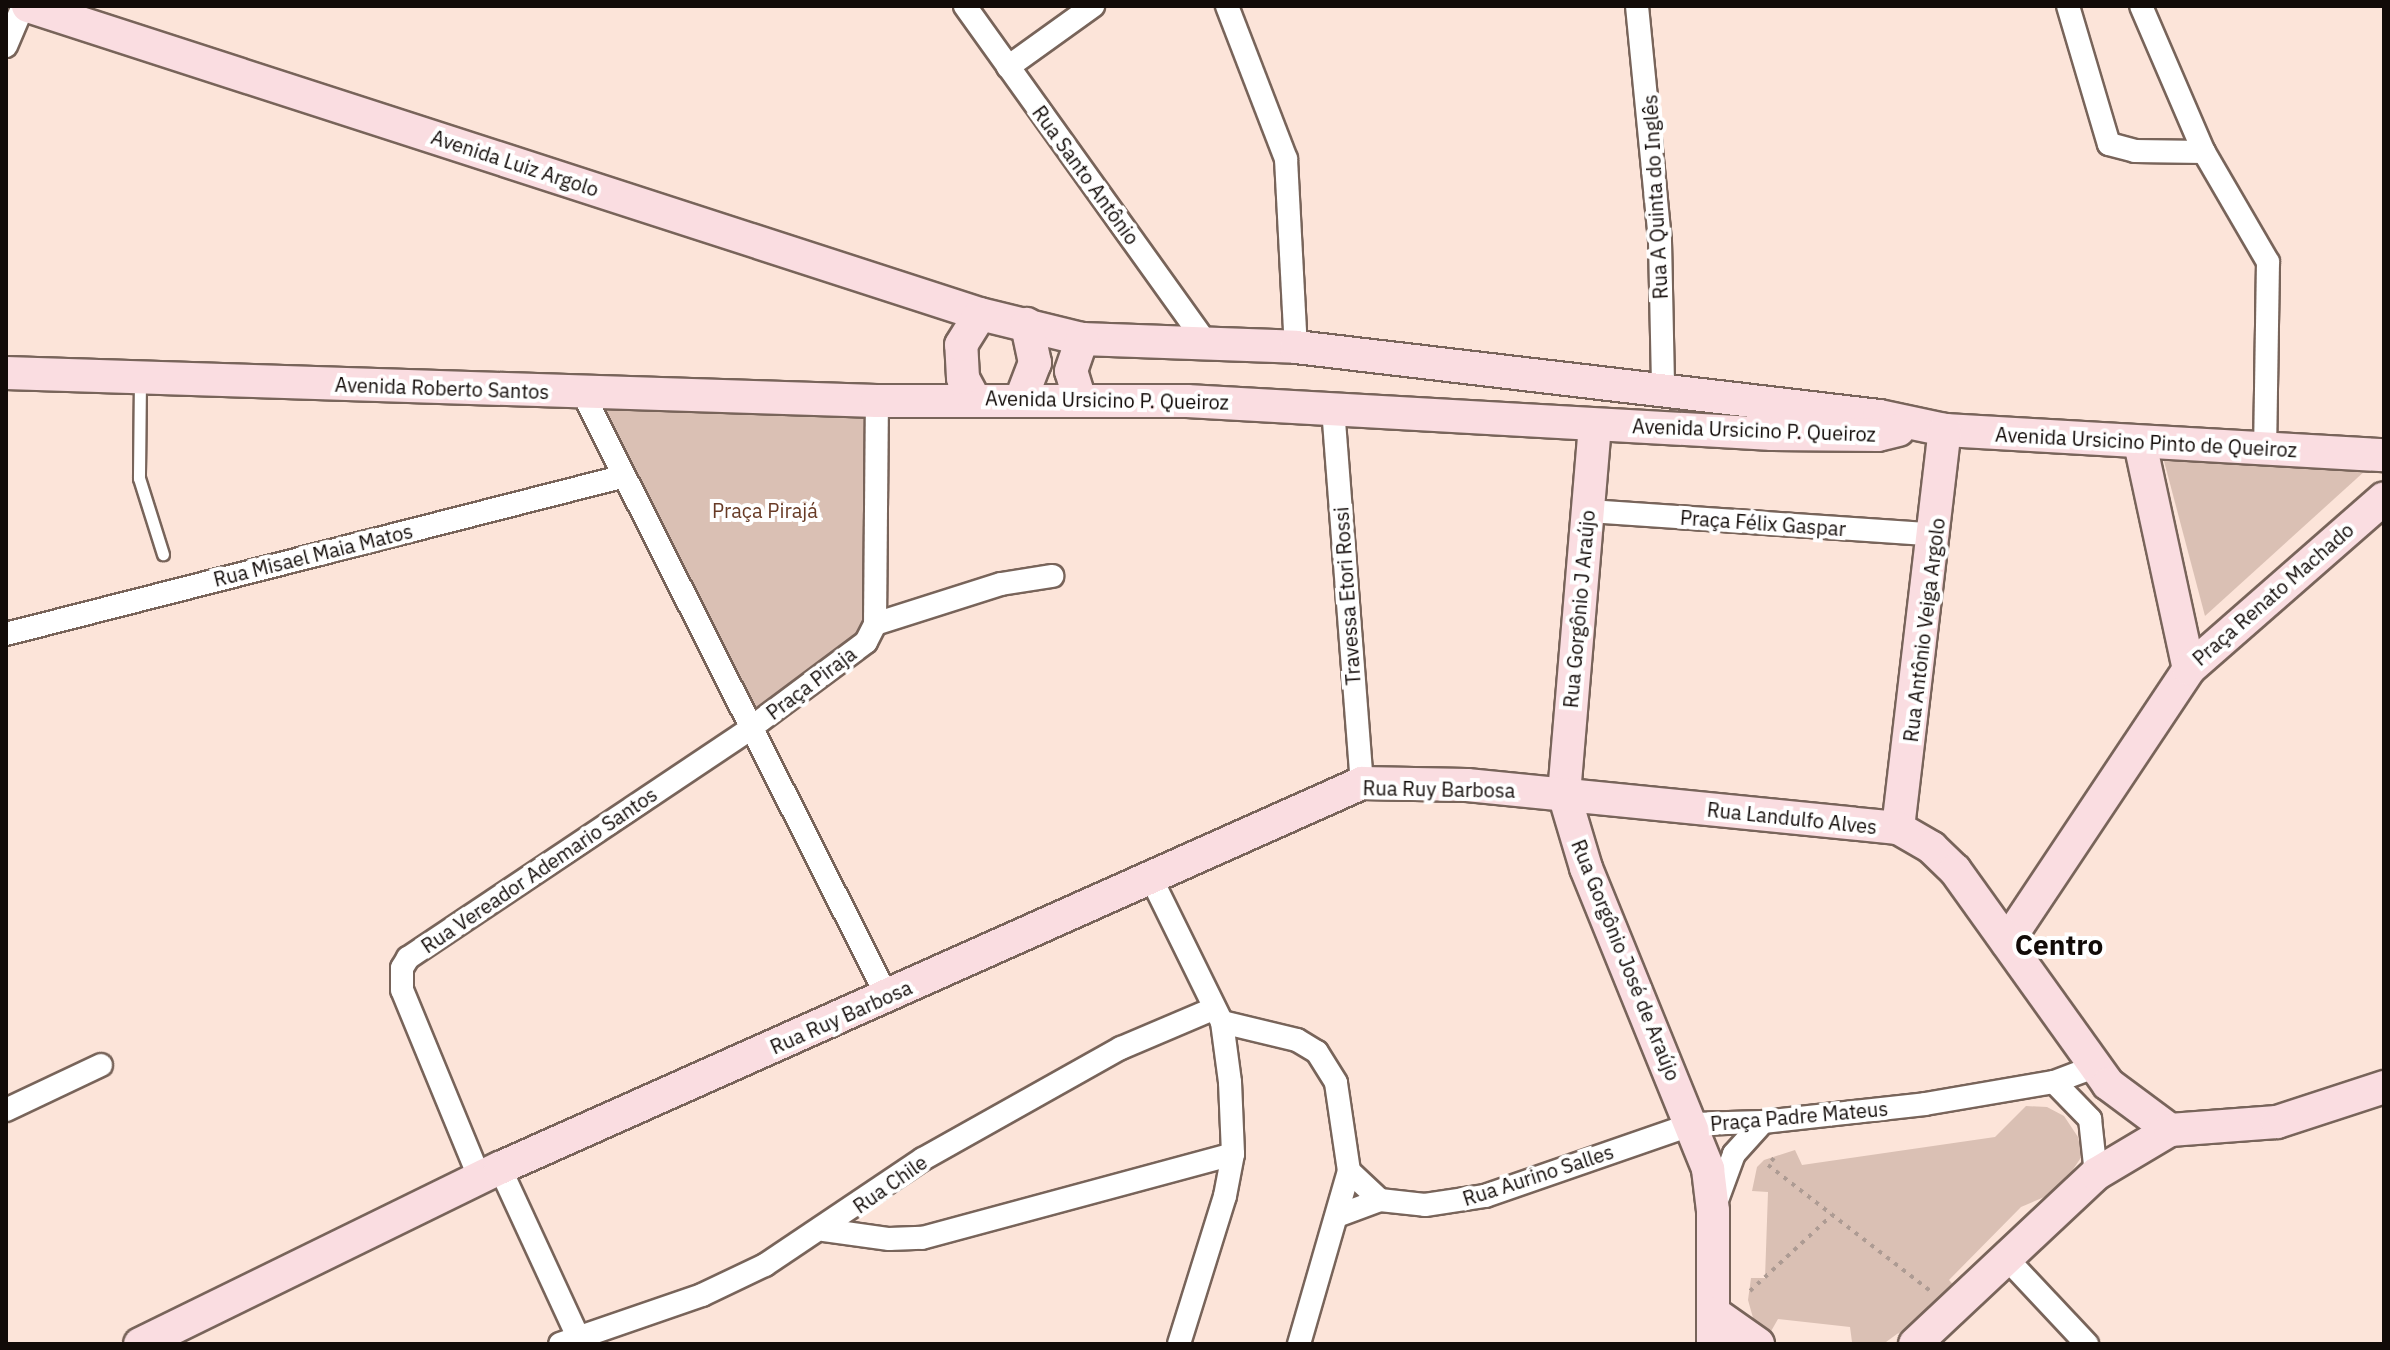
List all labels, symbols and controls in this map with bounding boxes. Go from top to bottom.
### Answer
street label: Rua A Quinta do Inglês [1638,94,1672,300]
street label: Rua Santo Antônio [1028,101,1144,249]
street label: Avenida Luiz Argolo [428,125,602,201]
street label: Avenida Roberto Santos [334,372,550,404]
street label: Avenida Ursicino P. Queiroz [985,386,1229,414]
street label: Avenida Ursicino P. Queiroz [1632,414,1876,446]
street label: Avenida Ursicino Pinto de Queiroz [1994,422,2298,462]
park label: Praça Pirajá [712,498,818,522]
street label: Praça Félix Gaspar [1679,505,1847,541]
street label: Travessa Etori Rossi [1329,506,1365,686]
street label: Rua Gorgônio J Araújo [1558,509,1600,709]
street label: Rua Antônio Veiga Argolo [1898,517,1950,743]
street label: Praça Renato Machado [2188,518,2358,670]
street label: Rua Misael Maia Matos [211,519,415,591]
street label: Praça Piraja [761,642,861,724]
street label: Rua Ruy Barbosa [1362,776,1516,802]
street label: Rua Vereador Ademario Santos [417,782,661,958]
street label: Rua Landulfo Alves [1706,797,1878,839]
street label: Rua Gorgônio José de Araújo [1567,836,1685,1084]
district label: Centro [2015,928,2103,962]
street label: Rua Ruy Barbosa [766,975,916,1059]
street label: Praça Padre Mateus [1709,1096,1889,1136]
street label: Rua Aurino Salles [1460,1139,1616,1211]
street label: Rua Chile [848,1150,932,1218]

